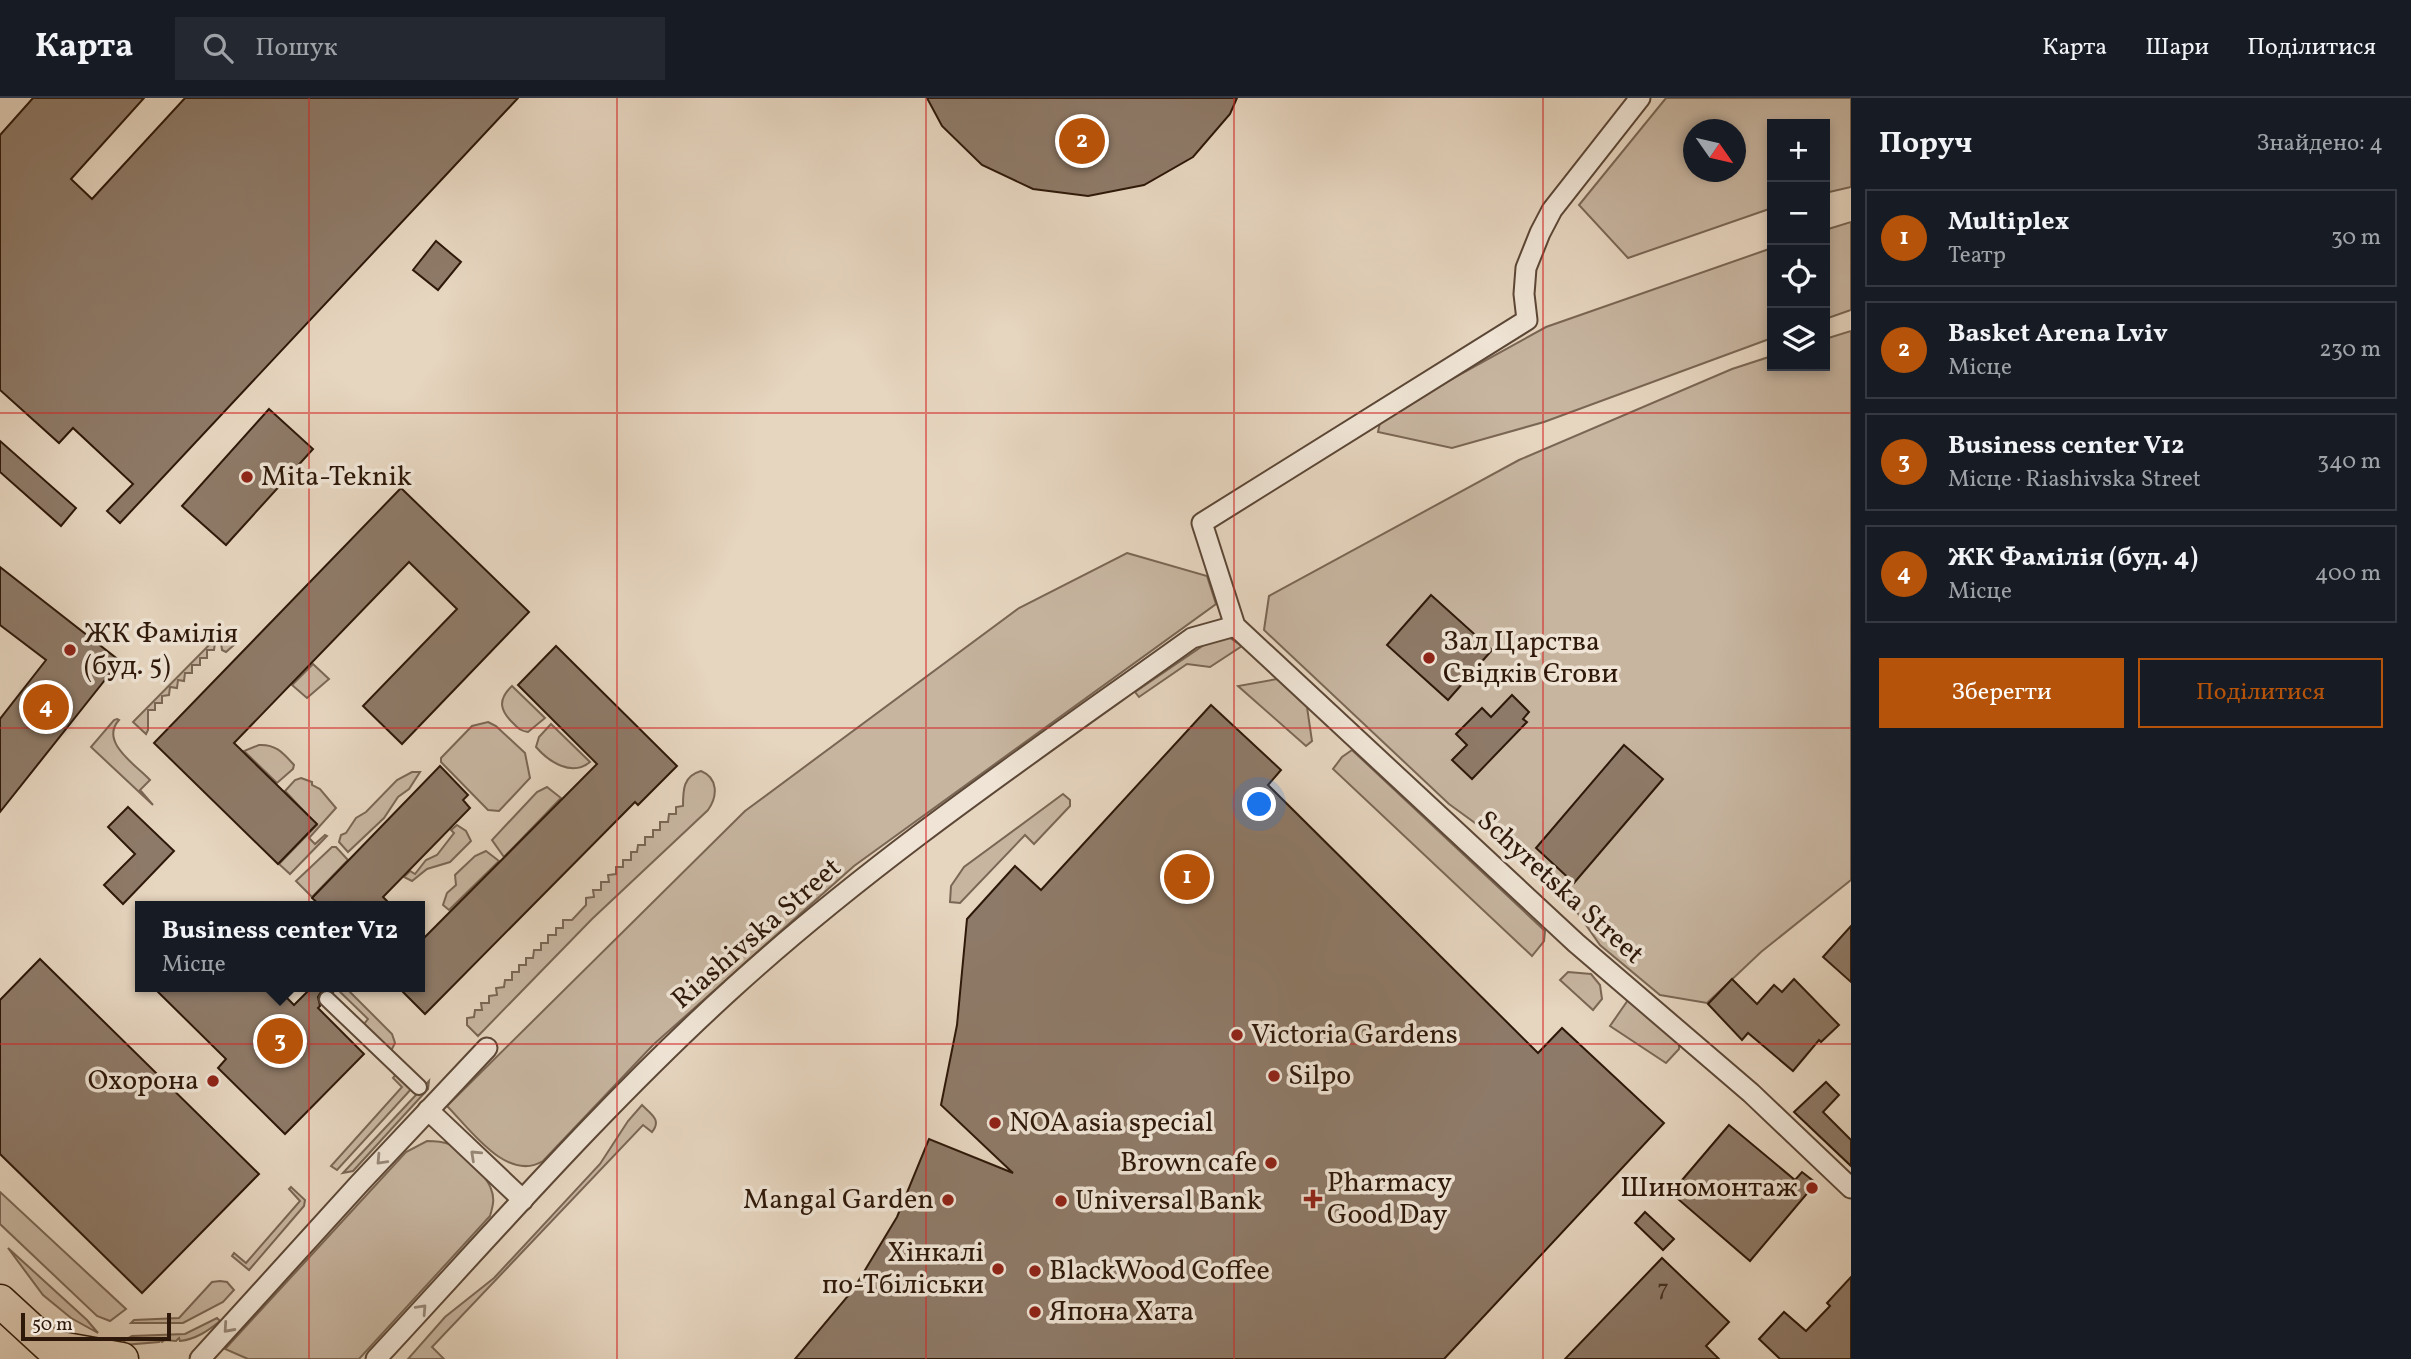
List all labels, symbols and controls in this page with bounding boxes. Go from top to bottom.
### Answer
search box [175,17,665,80]
text: Карта [35,25,133,71]
icon: search [199,29,237,67]
text: Пошук [255,30,338,66]
text: Карта [2042,31,2107,65]
text: Шари [2145,31,2209,65]
text: Поділитися [2247,31,2376,65]
pin: 2 [1059,115,1105,167]
north arrow [1683,119,1746,182]
map controls [1767,119,1830,371]
button: + [1767,119,1830,182]
text: Поруч [1879,123,1972,165]
text: Знайдено: 4 [2256,128,2383,160]
button: − [1767,182,1830,245]
text: Multiplex [1948,204,2069,240]
text: 1 [1899,222,1909,254]
text: 30 m [2331,222,2381,254]
text: Театр [1948,240,2006,272]
button: locate [1767,245,1830,308]
button: layers [1767,308,1830,371]
text: Basket Arena Lviv [1948,316,2168,352]
text: 2 [1898,334,1910,366]
text: 230 m [2319,334,2381,366]
text: Місце [1948,352,2012,384]
text: Business center V12 [1948,428,2184,464]
text: 3 [1898,446,1910,478]
text: 340 m [2317,446,2381,478]
place label: Mita-Teknik [261,458,412,497]
text: Місце · Riashivska Street [1948,464,2201,496]
marker: Mita-Teknik [239,469,255,485]
text: ЖК Фамілія (буд. 4) [1948,540,2198,576]
text: 4 [1897,558,1911,590]
text: 400 m [2315,558,2381,590]
text: Місце [1948,576,2012,608]
place label: ЖК Фамілія (буд. 5) [84,615,238,686]
place label: Зал Царства Свідків Єгови [1443,623,1618,694]
marker: ЖК Фамілія (буд. 5) [62,642,78,658]
marker: Зал Царства Свідків Єгови [1421,650,1437,666]
button: Зберегти [1879,658,2124,728]
button: Поділитися [2138,658,2383,728]
pin: 4 [23,681,69,733]
your location [1242,787,1276,821]
street label: Schyretska Street [1468,802,1652,974]
street label: Riashivska Street [664,849,850,1019]
pin: 1 [1164,851,1210,903]
popup [135,901,425,992]
text: Business center V12 [162,913,398,949]
text: Місце [162,949,226,981]
pin: 3 [257,1015,303,1067]
place label: Victoria Gardens [1251,1016,1458,1055]
marker: Victoria Gardens [1229,1027,1245,1043]
place label: Silpo [1288,1057,1351,1096]
place label: Охорона [88,1062,199,1101]
marker: Silpo [1266,1068,1282,1084]
marker: Охорона [205,1073,221,1089]
place label: NOA asia special [1009,1104,1213,1143]
marker: NOA asia special [987,1115,1003,1131]
place label: Brown cafe [1120,1144,1257,1183]
one-way arrow [470,1151,483,1164]
one-way arrow [377,1152,389,1165]
marker: Brown cafe [1263,1155,1279,1171]
place label: Pharmacy Good Day [1327,1164,1452,1235]
place label: Шиномонтаж [1620,1169,1798,1208]
marker: Шиномонтаж [1804,1180,1820,1196]
place label: Mangal Garden [743,1181,934,1220]
place label: Universal Bank [1075,1182,1262,1221]
marker: Pharmacy Good Day [1305,1191,1321,1207]
marker: Mangal Garden [940,1192,956,1208]
marker: Universal Bank [1053,1193,1069,1209]
place label: Хінкалі по-Тбіліськи [822,1234,984,1305]
place label: BlackWood Coffee [1049,1252,1270,1291]
marker: Хінкалі по-Тбіліськи [990,1261,1006,1277]
marker: BlackWood Coffee [1027,1263,1043,1279]
house number: 7 [1657,1273,1669,1307]
place label: Япона Хата [1049,1293,1194,1332]
one-way arrow [414,1304,426,1317]
marker: Япона Хата [1027,1304,1043,1320]
scale bar [21,1310,172,1342]
text: 50 m [32,1312,73,1338]
one-way arrow [224,1320,236,1333]

